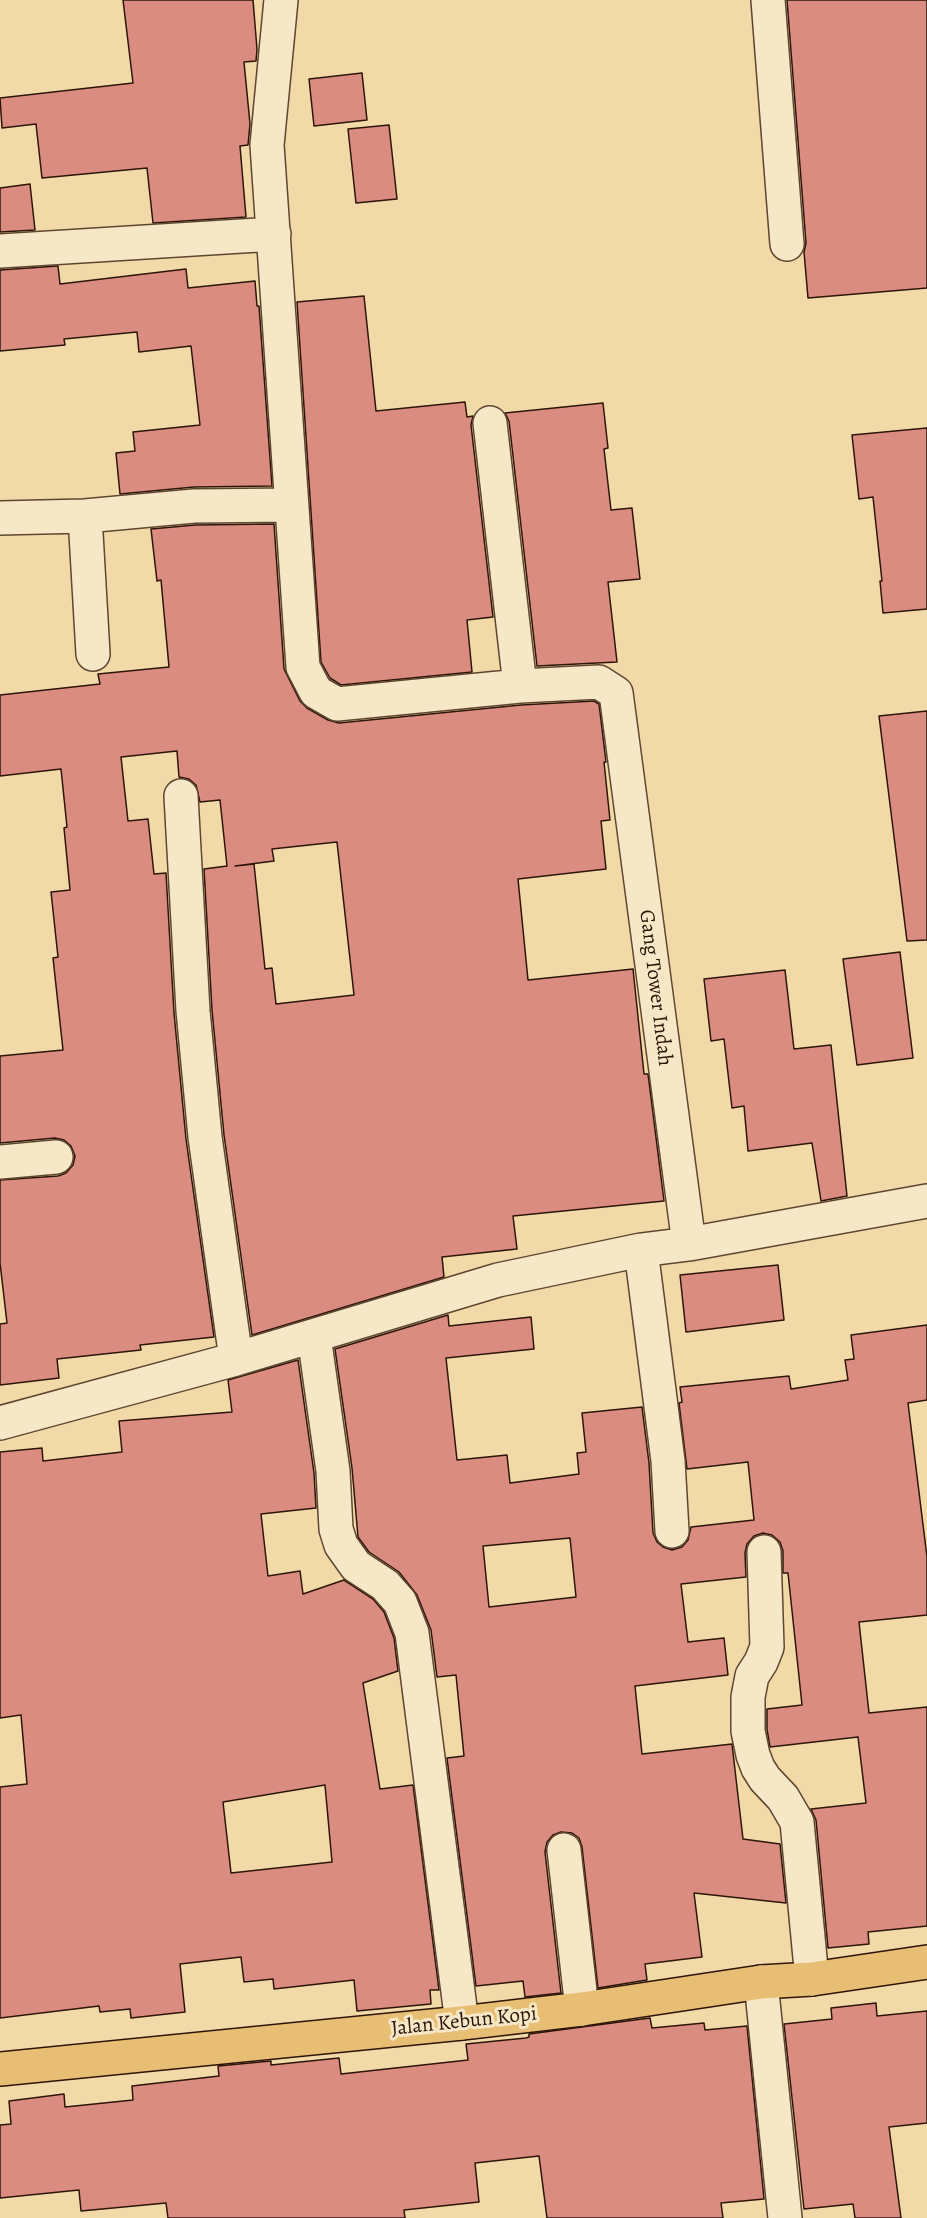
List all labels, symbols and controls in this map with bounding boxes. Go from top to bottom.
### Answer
street label: Gang Tower Indah [633,908,677,1068]
street label: Jalan Kebun Kopi [390,2002,538,2042]

